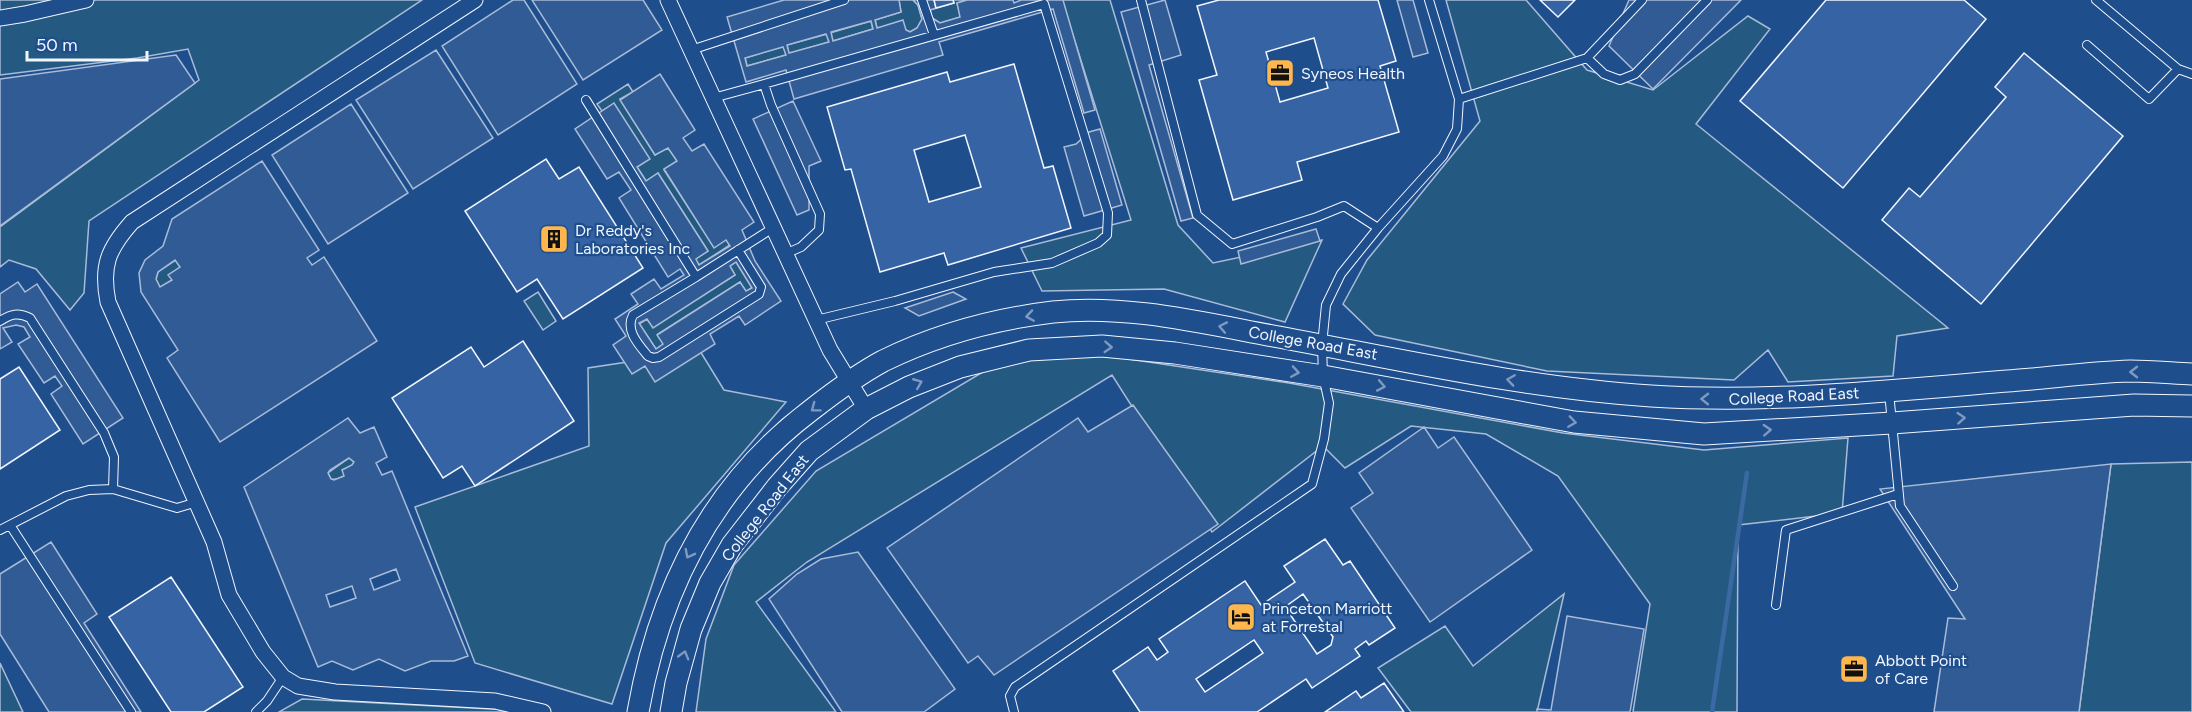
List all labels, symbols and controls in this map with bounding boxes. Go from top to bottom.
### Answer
scale bar [27,24,147,62]
text: 50 m [36,34,78,56]
office icon: Syneos Health [1264,57,1296,89]
place label: Syneos Health [1301,64,1405,83]
place label: Dr Reddy's Laboratories Inc [575,221,691,258]
building icon: Dr Reddy's Laboratories Inc [538,223,570,255]
one-way arrow [1025,310,1035,322]
one-way arrow [1219,321,1229,334]
street label: College Road East [1247,322,1379,364]
one-way arrow [1103,341,1112,354]
one-way arrow [1291,365,1300,377]
one-way arrow [2129,366,2138,378]
one-way arrow [1506,374,1515,386]
one-way arrow [912,378,923,390]
one-way arrow [1376,380,1385,392]
street label: College Road East [1728,383,1860,409]
one-way arrow [1700,393,1709,405]
one-way arrow [810,400,821,411]
one-way arrow [1957,412,1966,425]
one-way arrow [1568,415,1577,427]
one-way arrow [1762,424,1771,437]
street label: College Road East [717,451,813,565]
one-way arrow [684,548,696,559]
place label: Princeton Marriott at Forrestal [1262,599,1392,636]
hotel icon: Princeton Marriott at Forrestal [1225,601,1257,633]
one-way arrow [676,650,689,660]
place label: Abbott Point of Care [1875,651,1967,688]
office icon: Abbott Point of Care [1838,653,1870,685]

